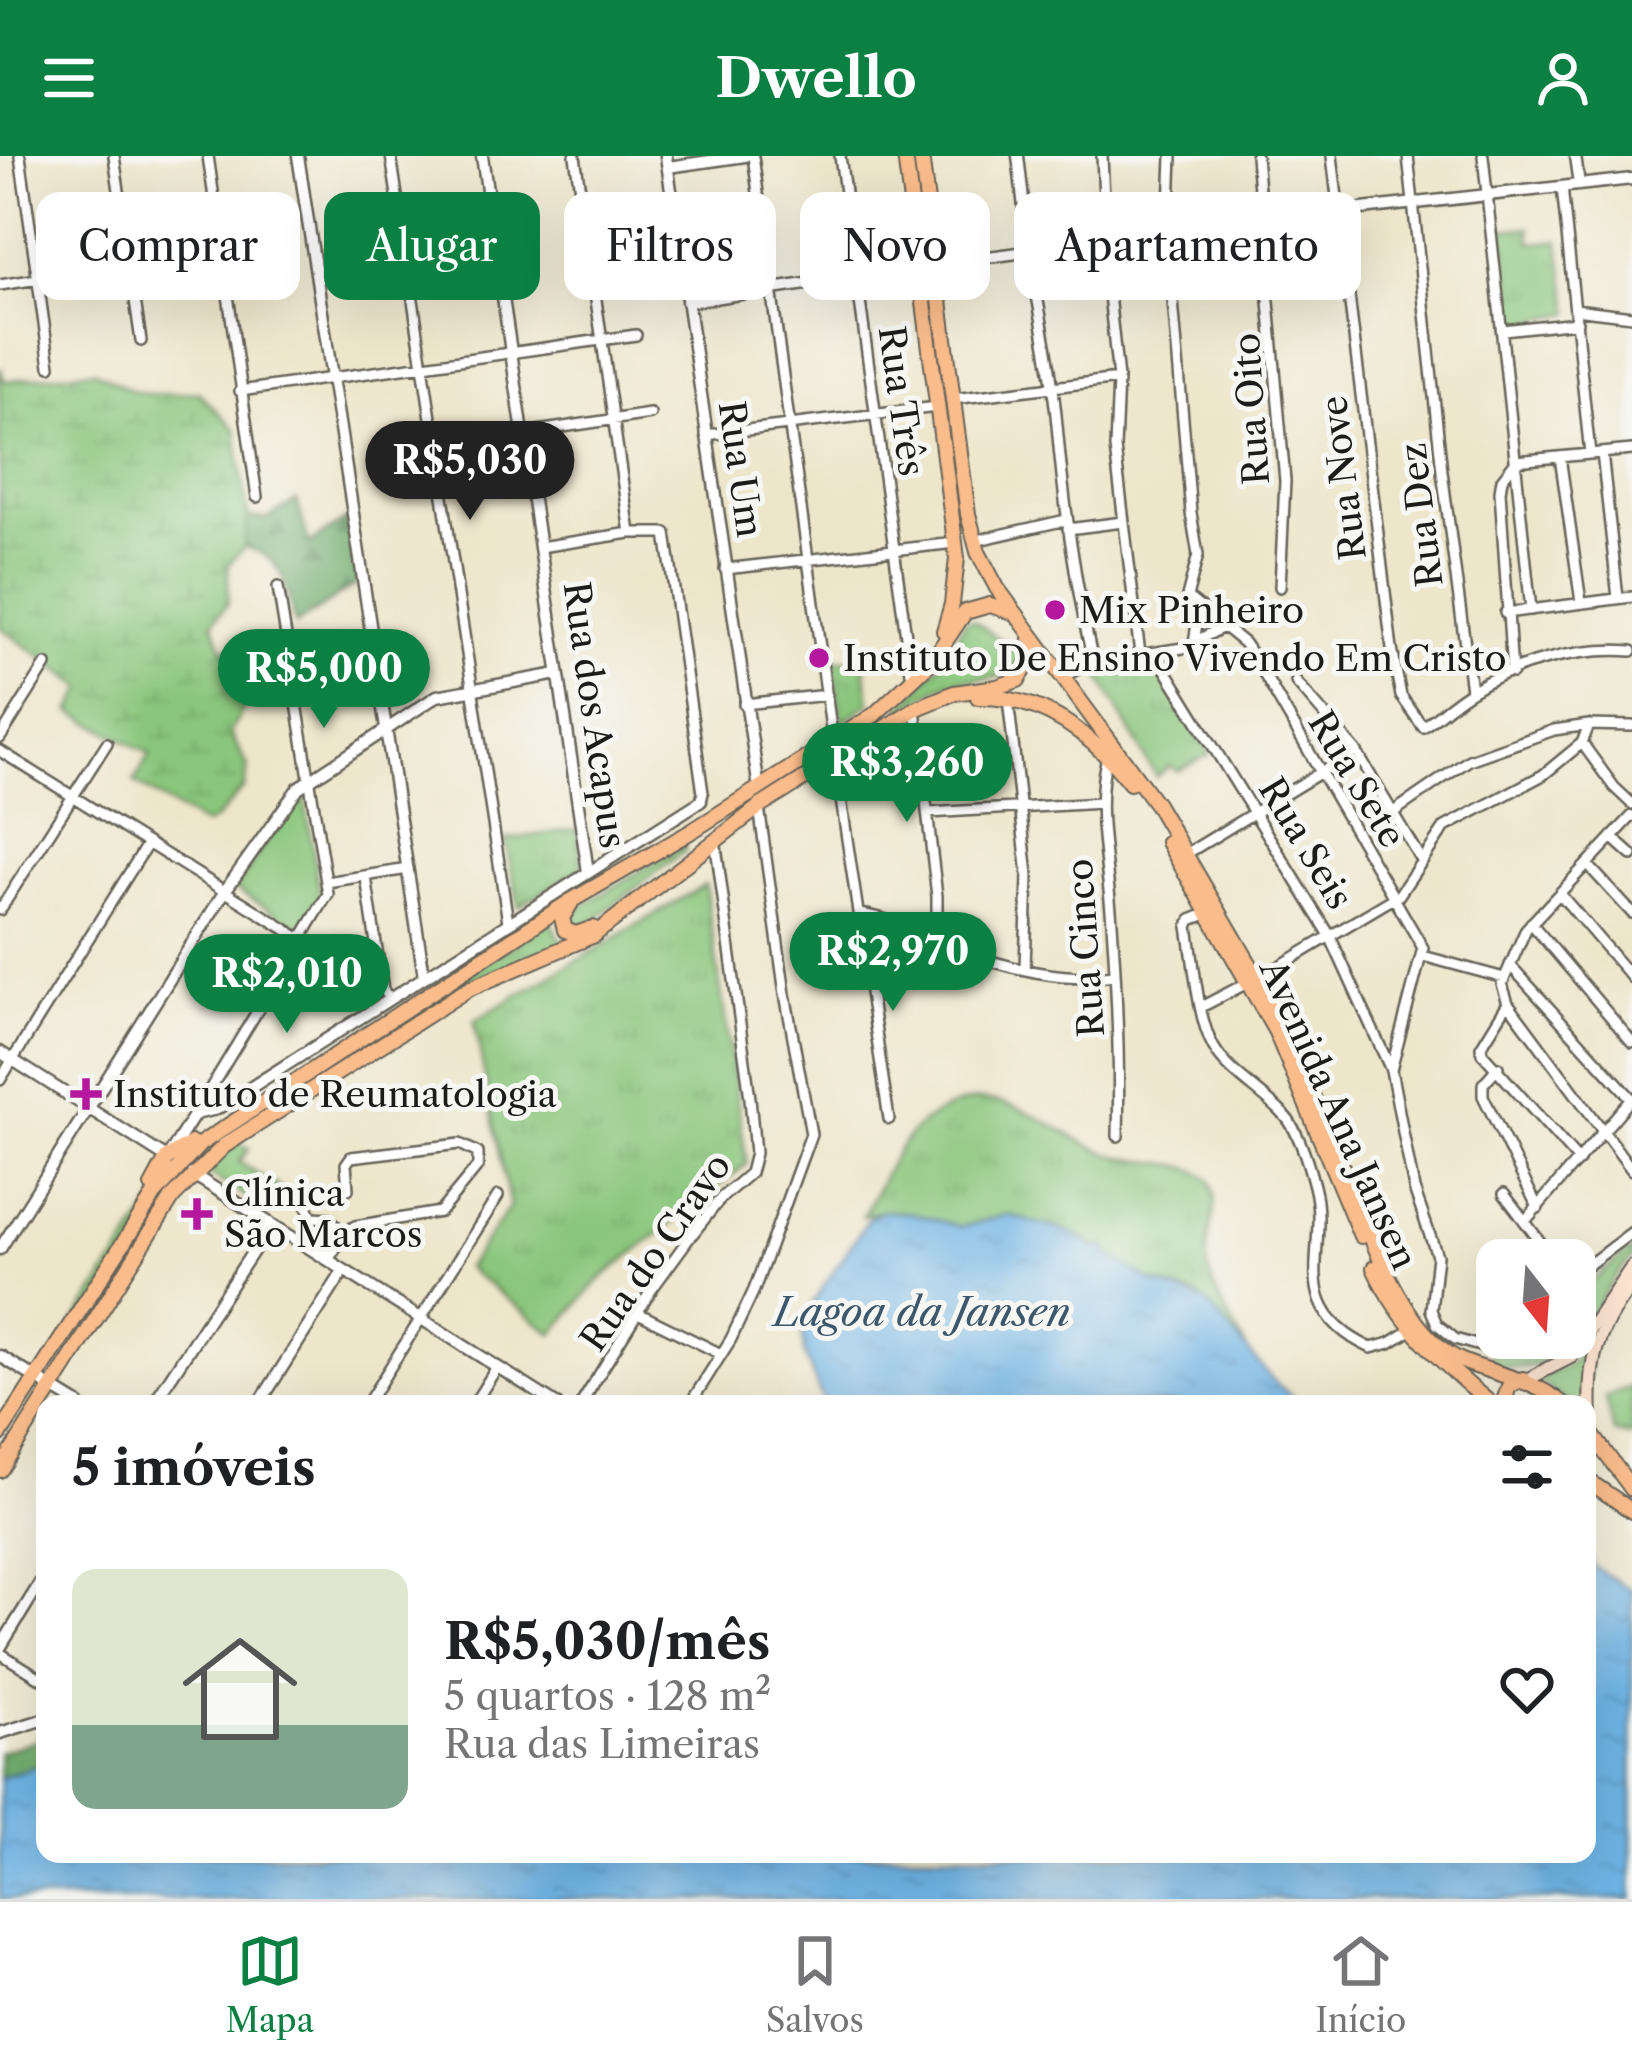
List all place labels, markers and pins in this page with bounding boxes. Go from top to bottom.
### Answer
pin: R$5,030 [359,421,581,523]
place label: Mix Pinheiro [1079,588,1304,632]
marker: Mix Pinheiro [1042,597,1068,623]
pin: R$5,000 [213,629,435,731]
place label: Instituto De Ensino Vivendo Em Cristo [843,636,1507,680]
marker: Instituto De Ensino Vivendo Em Cristo [806,645,832,671]
pin: R$3,260 [796,723,1018,825]
pin: R$2,970 [782,912,1004,1014]
pin: R$2,010 [176,934,398,1036]
place label: Instituto de Reumatologia [113,1072,557,1116]
marker: Instituto de Reumatologia [70,1078,102,1110]
place label: Clínica São Marcos [224,1171,422,1256]
marker: Clínica São Marcos [181,1198,213,1230]

